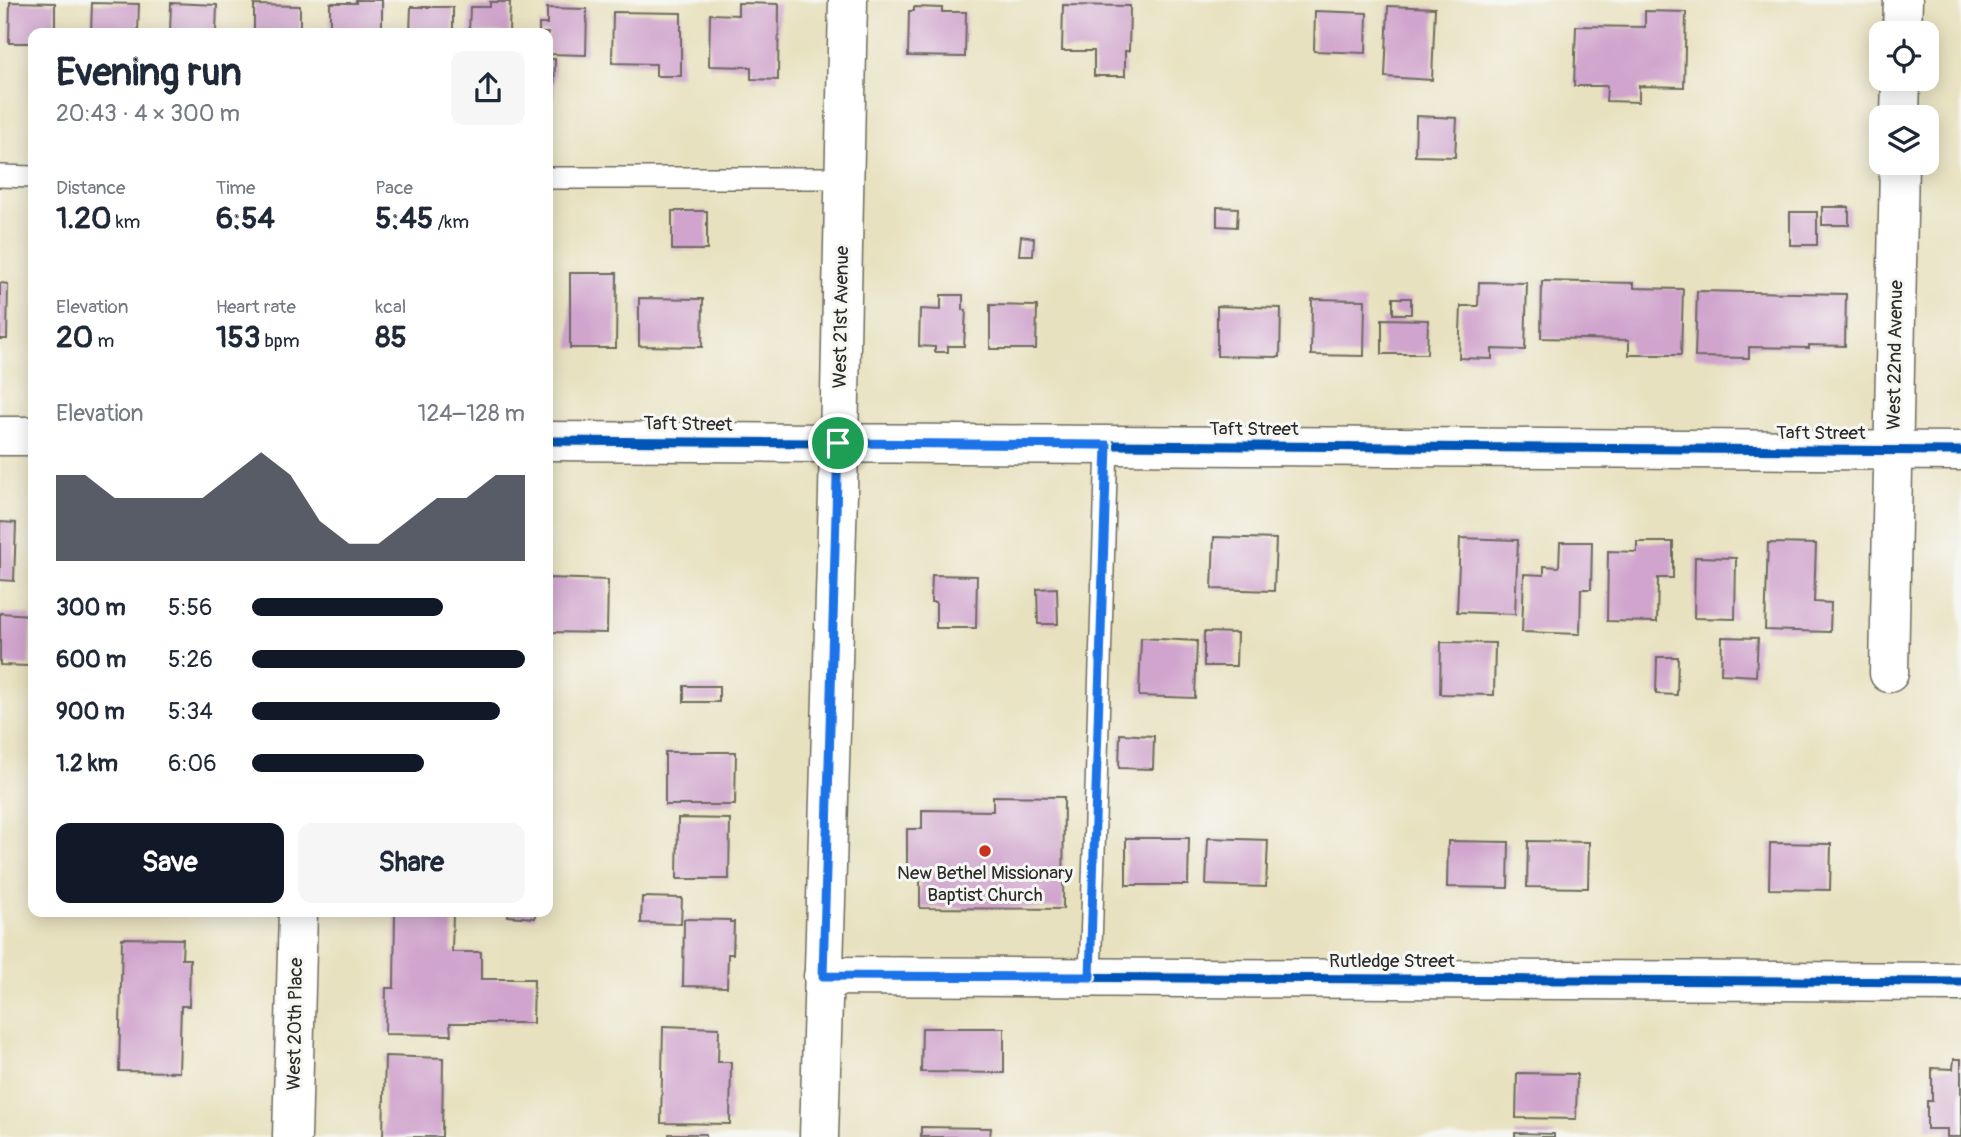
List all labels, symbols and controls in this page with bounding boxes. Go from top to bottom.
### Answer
map controls [1869,21,1939,175]
button: locate [1869,21,1939,91]
text: Evening run [56,49,242,97]
button: share [451,51,525,125]
text: 20:43 · 4 × 300 m [56,99,240,128]
button: layers [1869,105,1939,175]
text: Distance [56,176,125,200]
text: Time [216,176,255,200]
text: Pace [375,176,413,200]
text: 1.20 [56,200,112,237]
text: 6:54 [216,200,275,237]
text: 5:45 [375,200,433,237]
text: km [112,210,140,234]
text: /km [433,210,469,234]
street label: West 21st Avenue [828,245,854,389]
street label: West 22nd Avenue [1882,279,1908,430]
text: Elevation [56,295,128,319]
text: Heart rate [216,295,296,319]
text: kcal [375,295,406,319]
text: 20 [56,319,93,356]
text: 153 [216,319,260,356]
text: 85 [375,319,407,356]
text: m [93,329,114,353]
text: bpm [260,329,300,353]
text: Elevation [56,399,144,428]
text: 124–128 m [417,399,525,428]
street label: Taft Street [643,411,733,437]
pin [808,413,868,473]
street label: Taft Street [1209,417,1299,441]
street label: Taft Street [1776,421,1866,445]
icon: arrive [819,424,857,462]
text: 300 m [56,593,126,622]
text: 5:56 [168,593,212,622]
text: 600 m [56,645,126,674]
text: 5:26 [168,645,213,674]
text: 900 m [56,697,125,726]
text: 5:34 [168,697,213,726]
text: 1.2 km [56,749,118,778]
text: 6:06 [168,749,217,778]
button: Save [56,823,284,903]
button: Share [298,823,525,903]
marker: New Bethel Missionary Baptist Church [977,843,993,859]
place label: New Bethel Missionary Baptist Church [897,861,1073,907]
street label: Rutledge Street [1329,949,1455,973]
street label: West 20th Place [282,957,308,1091]

